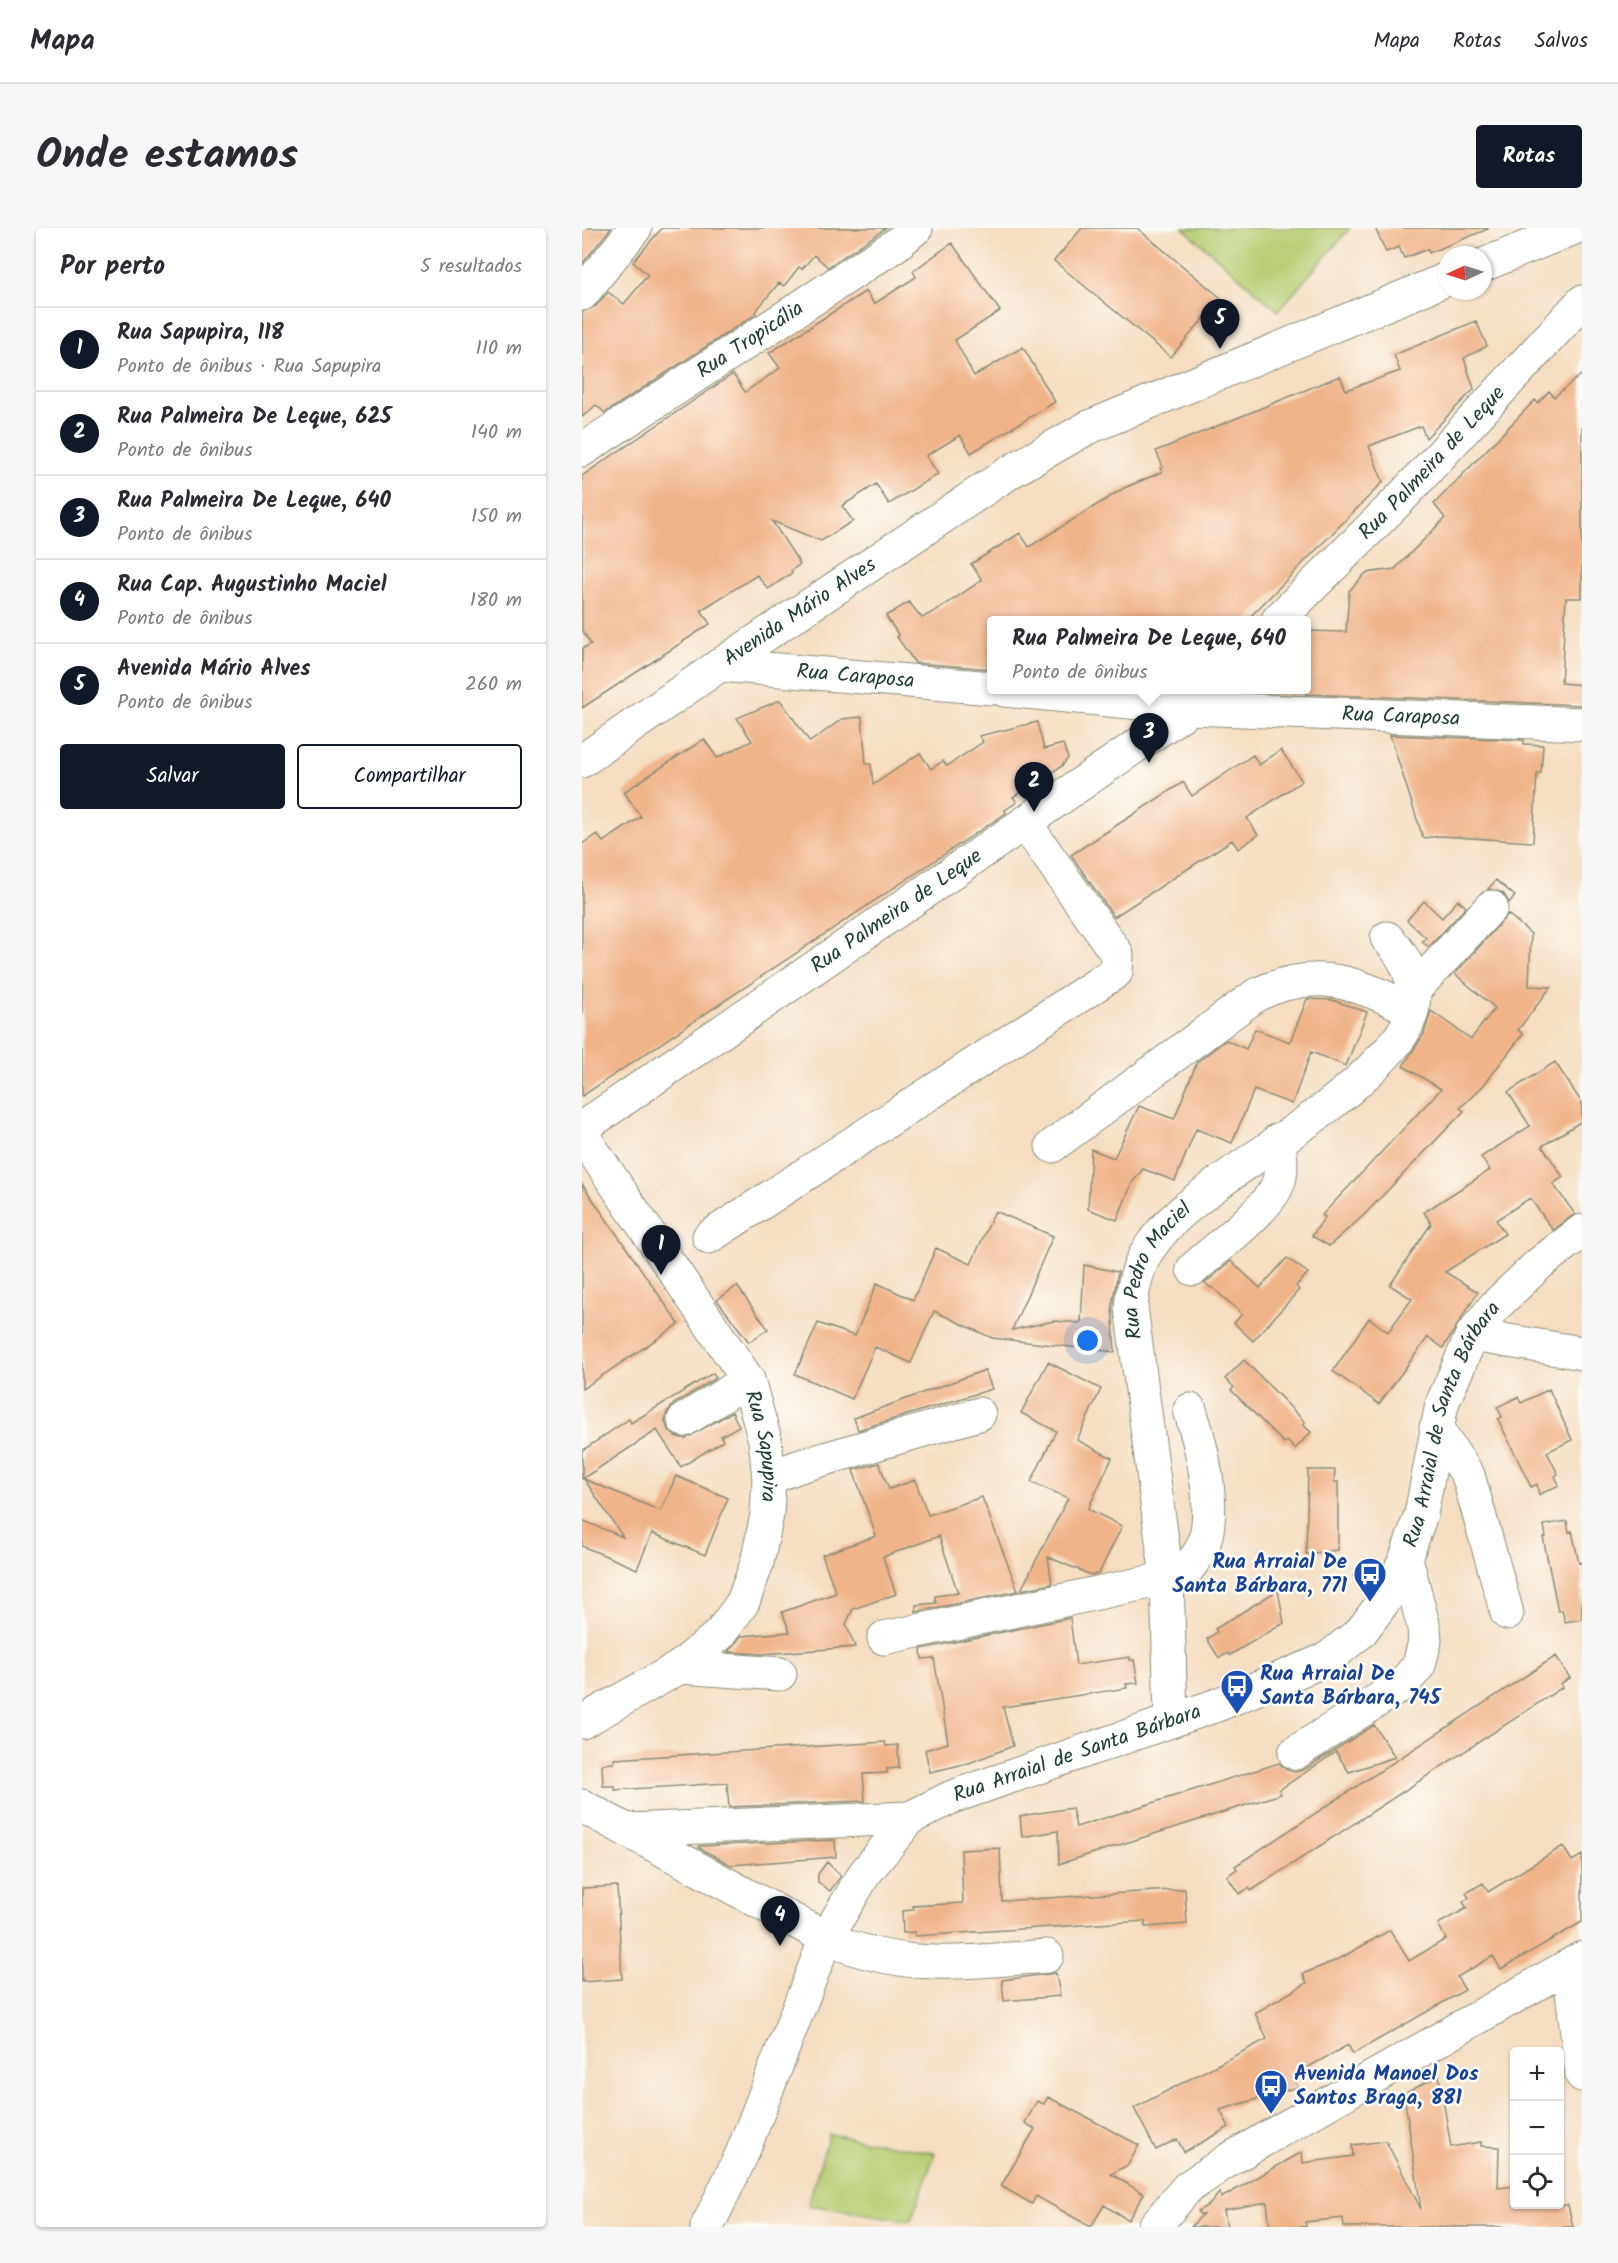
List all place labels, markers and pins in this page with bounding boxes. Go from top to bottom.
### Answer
pin: 5 [1200,300,1240,349]
pin: 3 [1130,714,1168,763]
pin: 2 [1014,762,1054,812]
pin: 1 [642,1226,680,1275]
place label: Rua Arraial De Santa Bárbara, 771 [1173,1546,1348,1603]
bus stop icon: Rua Arraial De Santa Bárbara, 771 [1352,1556,1388,1603]
place label: Rua Arraial De Santa Bárbara, 745 [1260,1658,1443,1715]
bus stop icon: Rua Arraial De Santa Bárbara, 745 [1219,1668,1255,1715]
pin: 4 [760,1896,800,1946]
place label: Avenida Manoel Dos Santos Braga, 881 [1294,2058,1479,2115]
bus stop icon: Avenida Manoel Dos Santos Braga, 881 [1253,2068,1289,2115]

